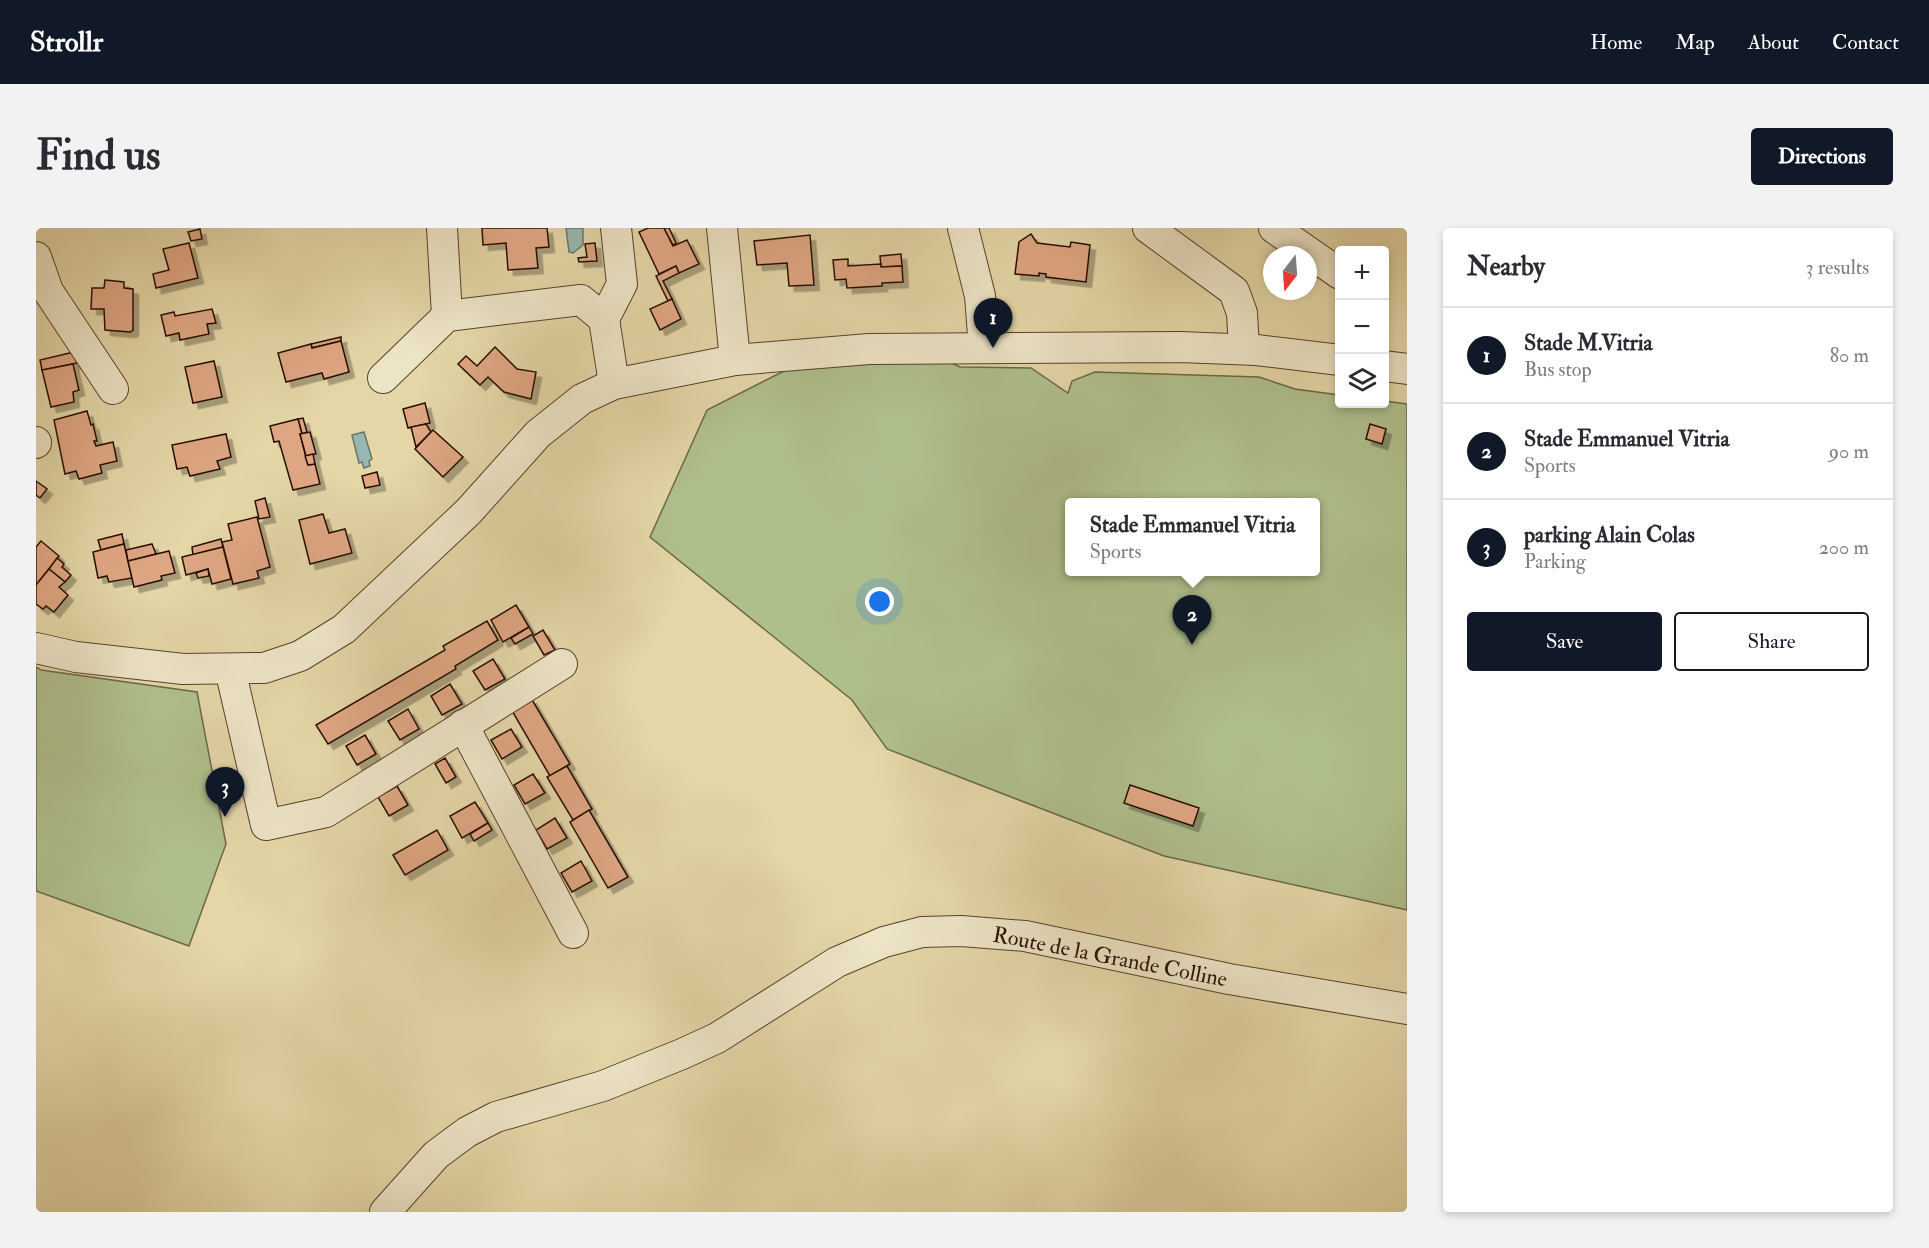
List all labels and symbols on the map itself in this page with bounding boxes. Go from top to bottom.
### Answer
north arrow [1263,246,1317,300]
pin: 1 [974,298,1012,348]
your location [865,587,894,616]
pin: 2 [1172,596,1212,645]
pin: 3 [206,768,244,817]
street label: Route de la Grande Colline [990,921,1230,993]

